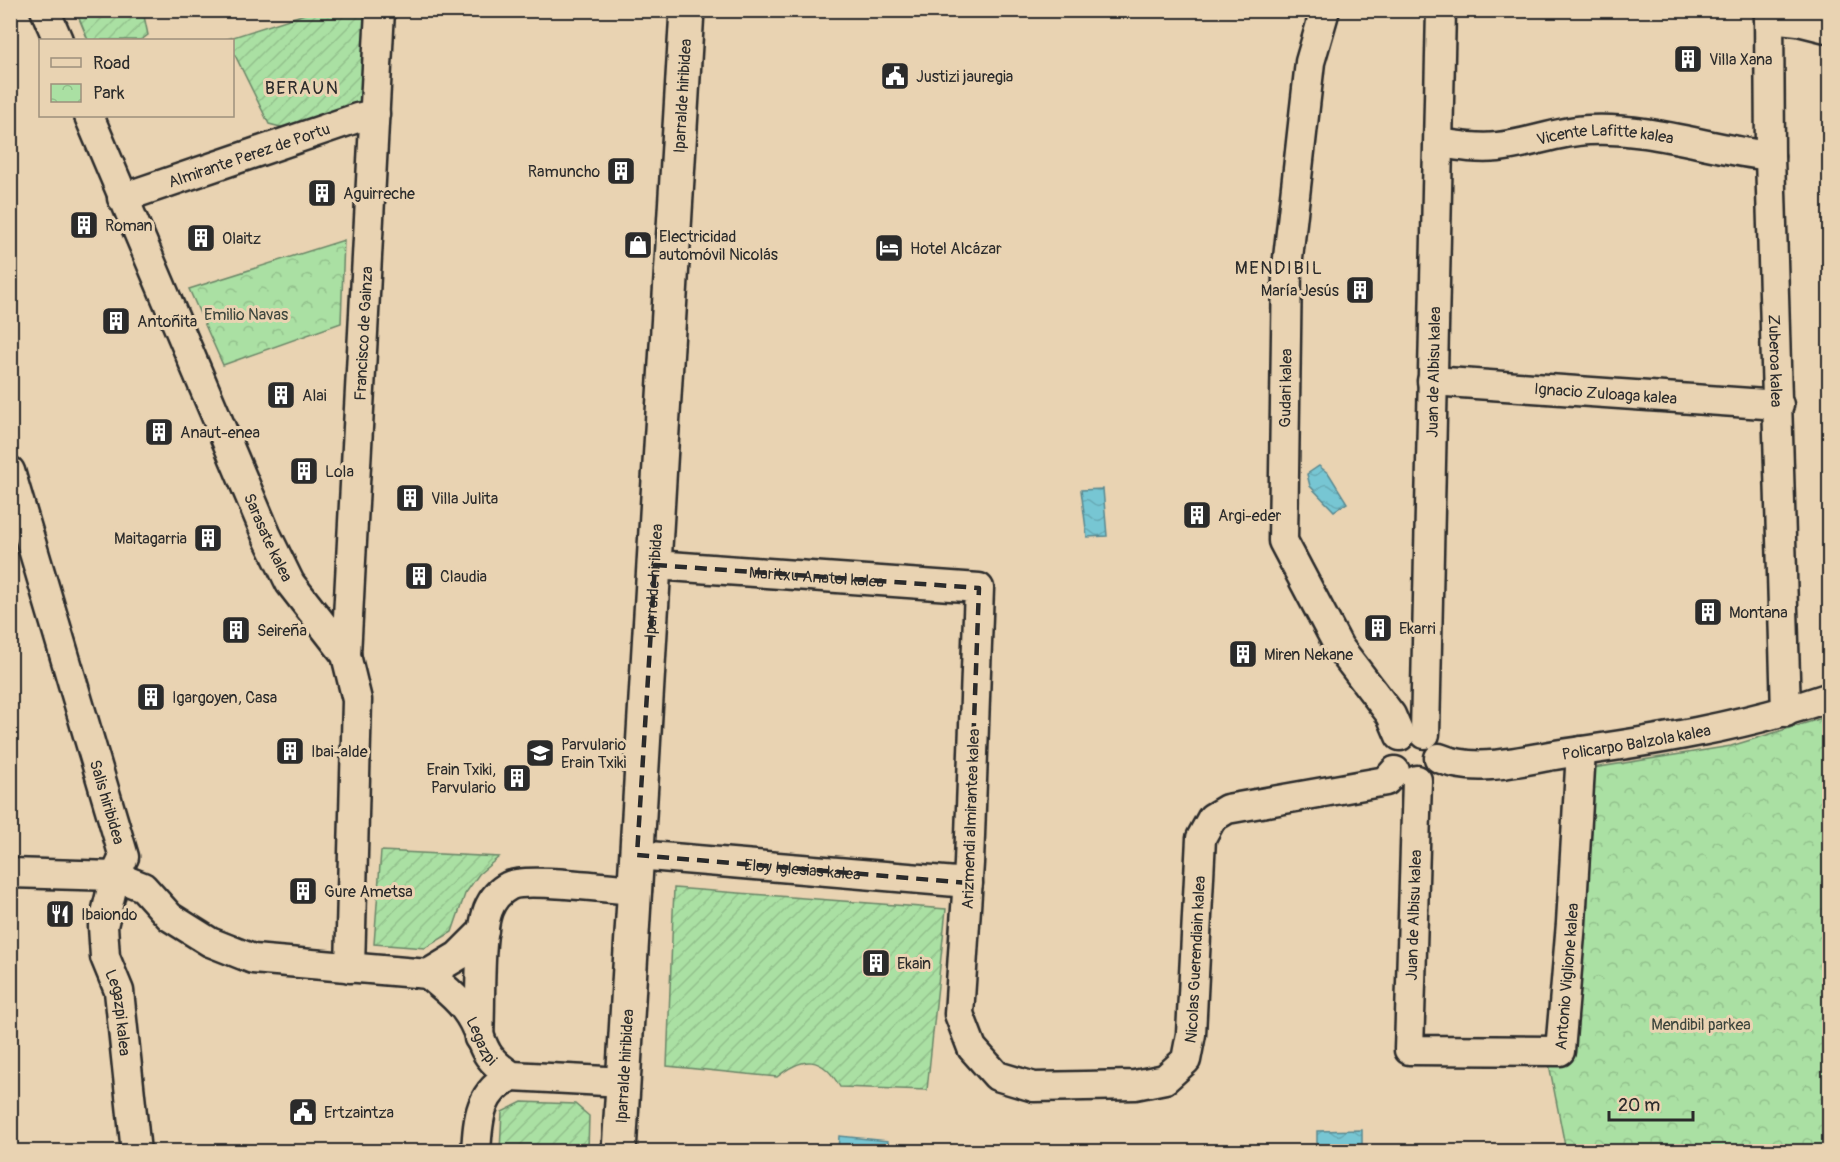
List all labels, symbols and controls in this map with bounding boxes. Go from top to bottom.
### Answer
street label: Iparralde hiribidea [669,38,696,154]
legend [39,39,234,117]
building icon: Villa Xana [1672,43,1704,75]
place label: Villa Xana [1709,50,1773,70]
text: Road [93,52,130,75]
public building icon: Justizi jauregia [879,60,911,92]
place label: Justizi jauregia [916,67,1013,87]
district label: BERAUN [265,77,339,100]
text: Park [93,82,125,105]
street label: Almirante Perez de Portu [166,119,333,193]
street label: Vicente Lafitte kalea [1535,121,1675,150]
building icon: Ramuncho [605,155,637,187]
place label: Ramuncho [528,162,600,182]
building icon: Aguirreche [306,177,338,209]
place label: Aguirreche [343,184,415,204]
building icon: Roman [68,209,100,241]
place label: Roman [105,216,153,236]
building icon: Olaitz [185,222,217,254]
place label: Electricidad automóvil Nicolás [659,227,778,265]
place label: Olaitz [222,229,261,249]
shop icon: Electricidad automóvil Nicolás [622,229,654,261]
hotel icon: Hotel Alcázar [873,232,905,264]
place label: Hotel Alcázar [910,239,1002,259]
district label: MENDIBIL [1235,257,1323,280]
street label: Francisco de Gainza [350,266,377,401]
building icon: María Jesús [1344,274,1376,306]
place label: María Jesús [1261,281,1339,301]
building icon: Antoñita [100,305,132,337]
park label: Emilio Navas [204,305,288,325]
street label: Juan de Albisu kalea [1423,306,1445,438]
place label: Antoñita [137,312,197,332]
street label: Zuberoa kalea [1764,314,1786,408]
street label: Gudari kalea [1275,348,1297,428]
building icon: Alai [265,379,297,411]
street label: Ignacio Zuloaga kalea [1533,379,1678,409]
place label: Alai [302,386,327,406]
building icon: Anaut-enea [143,416,175,448]
place label: Anaut-enea [180,423,260,443]
building icon: Lola [288,455,320,487]
place label: Lola [325,462,354,482]
building icon: Villa Julita [394,482,426,514]
place label: Villa Julita [431,489,498,509]
street label: Sarasate kalea [239,490,297,585]
building icon: Argi-eder [1181,499,1213,531]
place label: Argi-eder [1218,506,1282,526]
building icon: Maitagarria [192,522,224,554]
street label: Iparralde hiribidea [641,523,667,639]
place label: Maitagarria [114,529,187,549]
building icon: Claudia [403,560,435,592]
street label: Maritxu Anatol kalea [748,563,885,592]
place label: Claudia [440,567,487,587]
building icon: Montana [1692,596,1724,628]
place label: Montana [1729,603,1788,623]
building icon: Ekarri [1362,612,1394,644]
building icon: Seireña [220,614,252,646]
place label: Ekarri [1399,619,1436,639]
place label: Seireña [257,621,307,641]
building icon: Miren Nekane [1227,638,1259,670]
place label: Miren Nekane [1264,645,1353,665]
building icon: Igargoyen, Casa [135,681,167,713]
place label: Igargoyen, Casa [172,688,277,708]
street label: Policarpo Balzola kalea [1561,720,1713,765]
street label: Arizmendi almirantea kalea [958,728,984,910]
building icon: Ibai-alde [274,735,306,767]
place label: Parvulario Erain Txiki [561,735,627,773]
school or university icon: Parvulario Erain Txiki [524,737,556,769]
place label: Ibai-alde [311,742,368,762]
street label: Salis hiribidea [85,757,129,847]
place label: Erain Txiki, Parvulario [426,760,496,798]
building icon: Erain Txiki, Parvulario [501,762,533,794]
street label: Juan de Albisu kalea [1402,849,1426,981]
street label: Eloy Iglesias kalea [743,855,861,885]
building icon: Gure Ametsa [287,875,319,907]
street label: Nicolas Guerendiain kalea [1180,875,1210,1045]
place label: Gure Ametsa [324,882,413,902]
restaurant icon: Ibaiondo [44,898,76,930]
street label: Antonio Viglione kalea [1551,902,1583,1051]
place label: Ibaiondo [81,905,138,925]
building icon: Ekain [860,947,892,979]
place label: Ekain [897,954,931,974]
street label: Legazpi kalea [100,967,135,1057]
street label: Iparralde hiribidea [612,1008,639,1124]
street label: Legazpi [461,1013,501,1070]
park label: Mendibil parkea [1651,1015,1751,1035]
scale bar [1609,1084,1693,1122]
text: 20 m [1618,1094,1660,1117]
public building icon: Ertzaintza [287,1096,319,1128]
place label: Ertzaintza [324,1103,394,1123]

